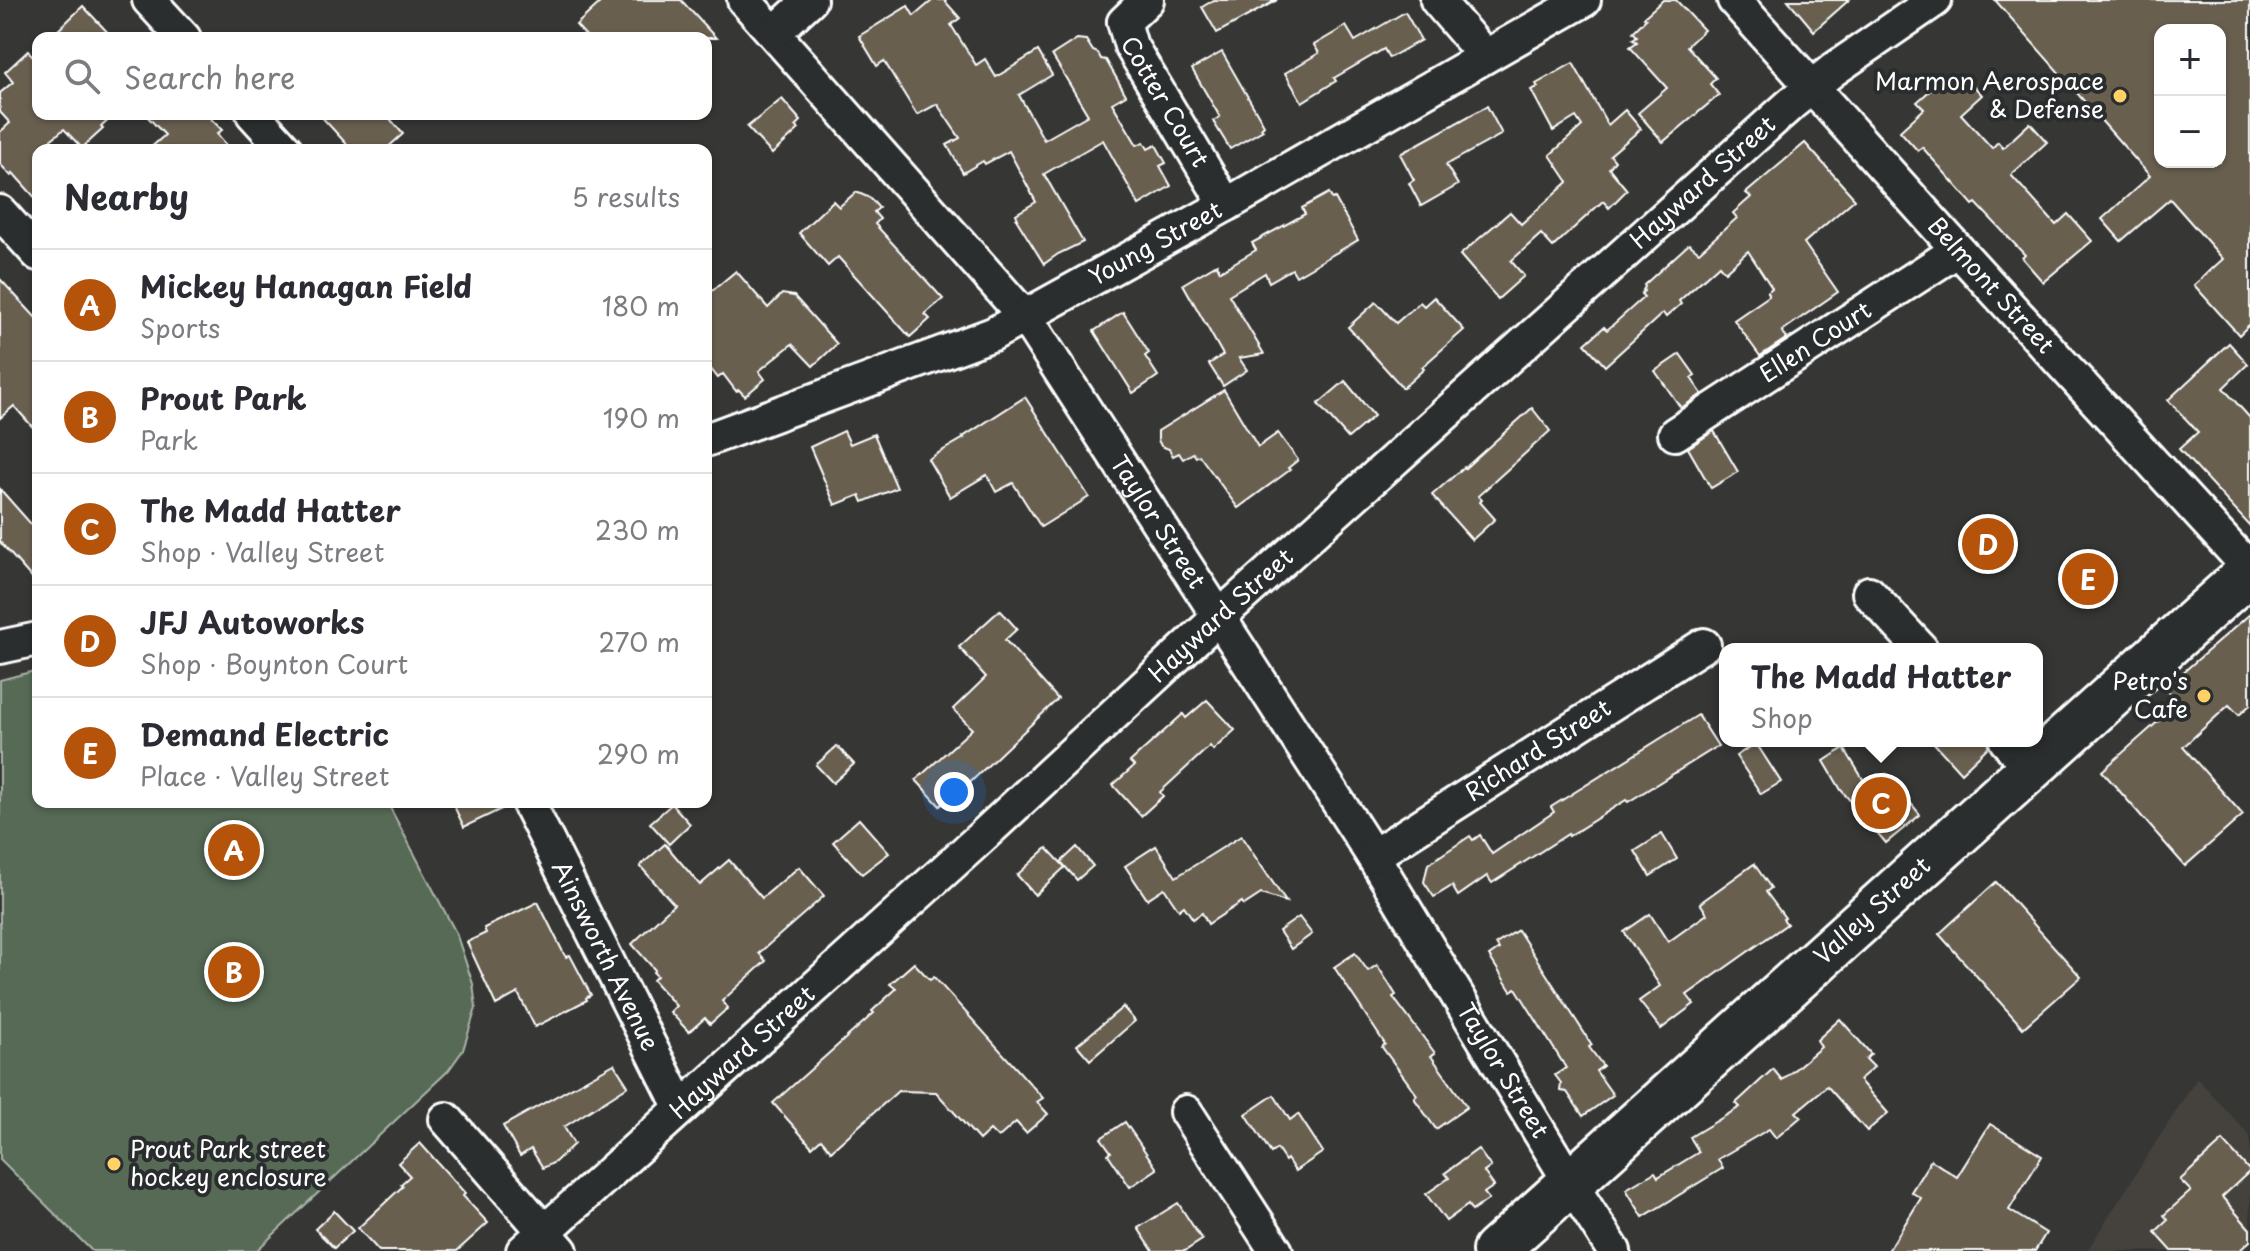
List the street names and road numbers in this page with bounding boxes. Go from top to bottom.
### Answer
street label: Cotter Court [1113,28,1219,174]
street label: Hayward Street [1621,106,1783,256]
street label: Young Street [1082,191,1228,294]
street label: Belmont Street [1920,208,2064,361]
street label: Ellen Court [1752,291,1878,390]
street label: Taylor Street [1103,447,1216,595]
street label: Hayward Street [1139,539,1300,690]
street label: Richard Street [1457,689,1617,809]
street label: Valley Street [1805,847,1938,972]
street label: Ainsworth Avenue [544,854,669,1056]
street label: Hayward Street [661,976,822,1126]
street label: Taylor Street [1449,995,1559,1145]

